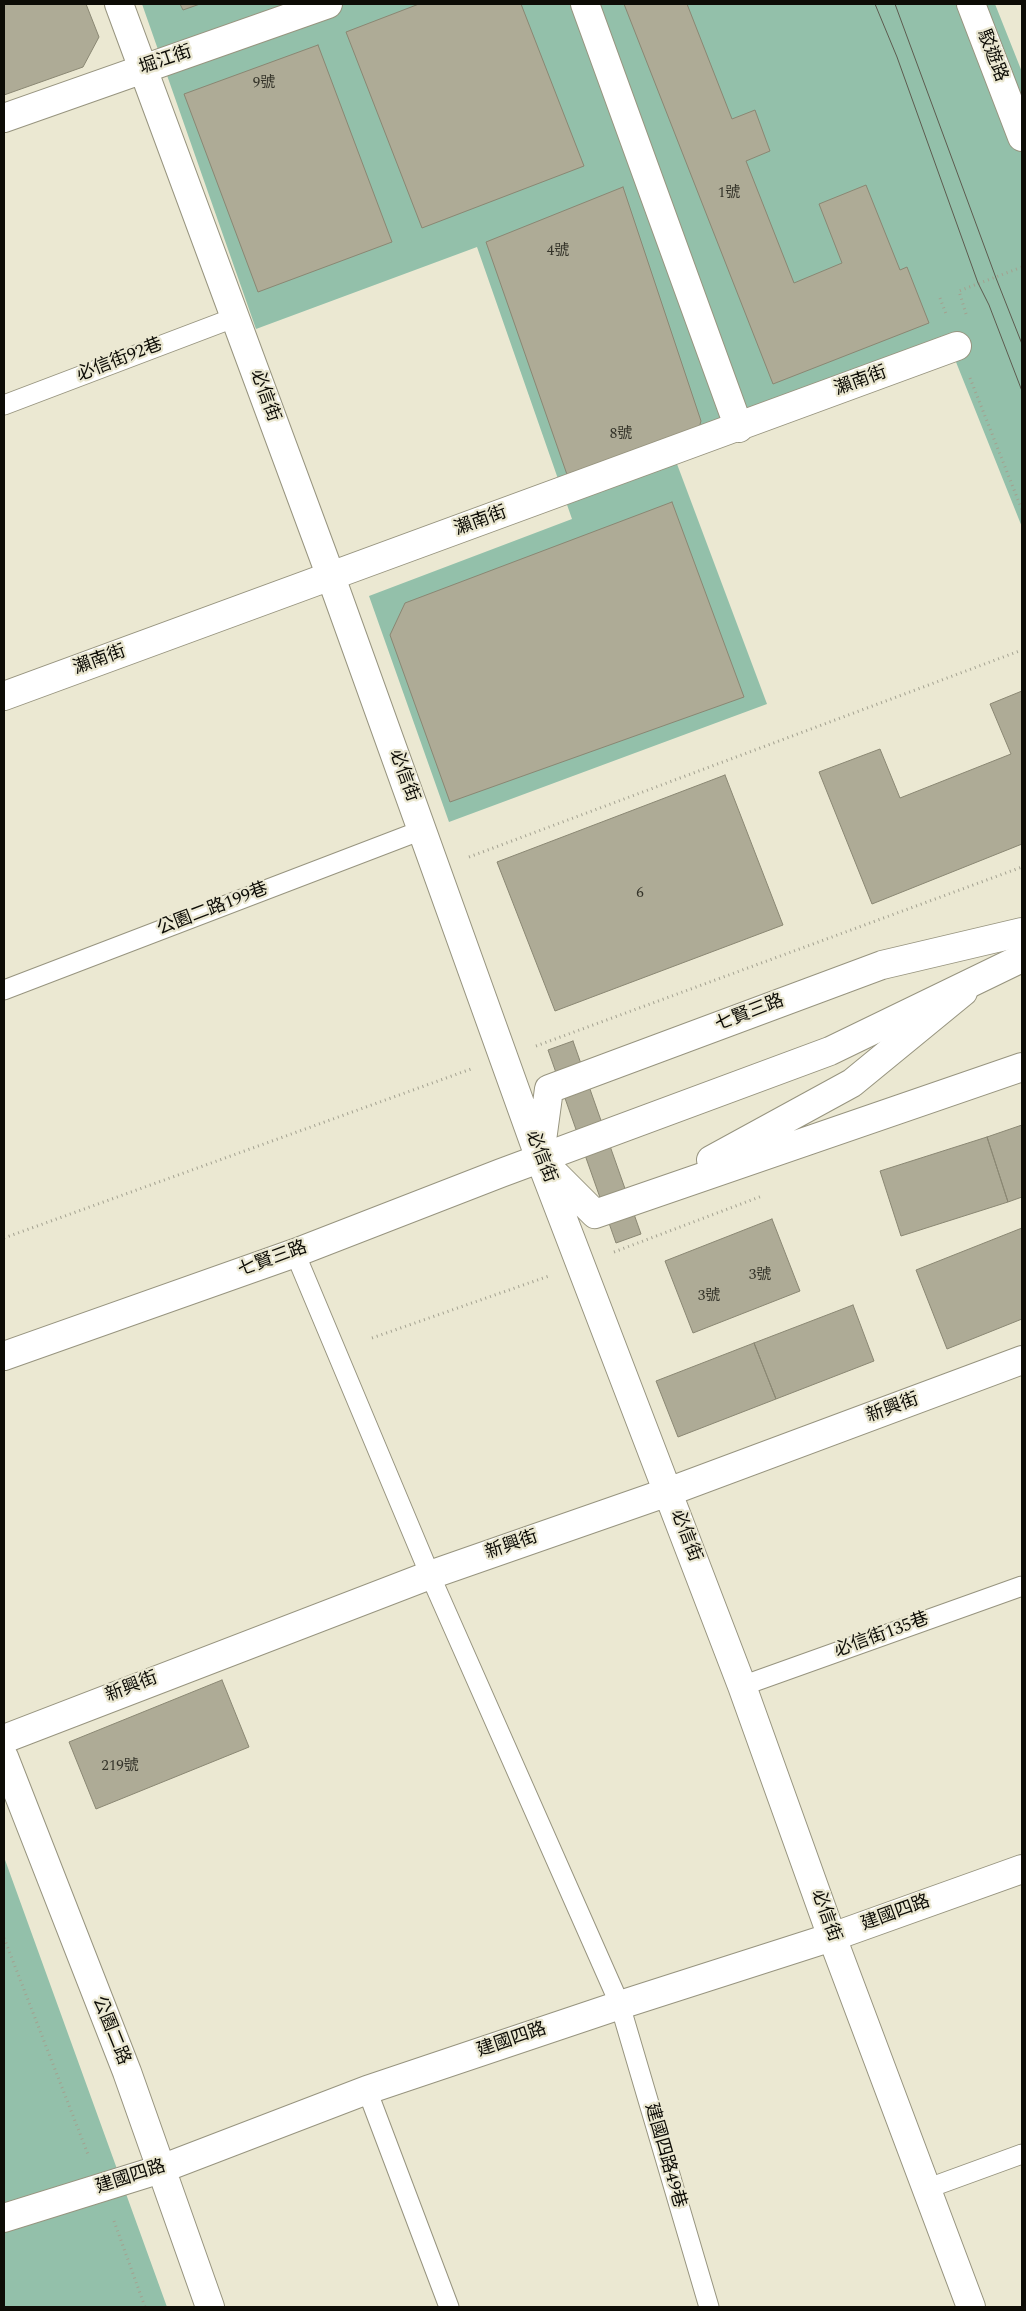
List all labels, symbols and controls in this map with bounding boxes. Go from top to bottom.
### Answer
street label: 駁遊路 [971,27,1011,85]
street label: 堀江街 [137,42,195,80]
house number: 9號 [253,75,275,93]
house number: 1號 [718,185,740,203]
house number: 4號 [547,243,569,261]
street label: 必信街92巷 [74,335,166,387]
street label: 瀨南街 [832,363,890,401]
street label: 必信街 [245,367,283,425]
house number: 8號 [610,426,632,444]
street label: 瀨南街 [452,503,510,541]
street label: 瀨南街 [71,642,129,680]
street label: 必信街 [384,747,422,805]
street label: 公園二路199巷 [155,879,271,941]
house number: 6 [636,885,644,903]
street label: 七賢三路 [713,991,787,1037]
street label: 必信街 [520,1128,560,1186]
street label: 七賢三路 [235,1238,311,1282]
house number: 3號 [749,1267,771,1285]
house number: 3號 [698,1288,720,1306]
street label: 新興街 [864,1390,922,1428]
street label: 必信街 [665,1507,705,1565]
street label: 新興街 [483,1527,541,1565]
street label: 必信街135巷 [832,1609,932,1663]
street label: 新興街 [103,1668,161,1708]
house number: 219號 [101,1758,139,1776]
street label: 必信街 [806,1887,844,1945]
street label: 建國四路 [858,1892,934,1936]
street label: 公園二路 [87,1994,133,2068]
street label: 建國四路 [474,2019,550,2063]
street label: 建國四路49巷 [639,2101,689,2211]
street label: 建國四路 [93,2157,169,2199]

